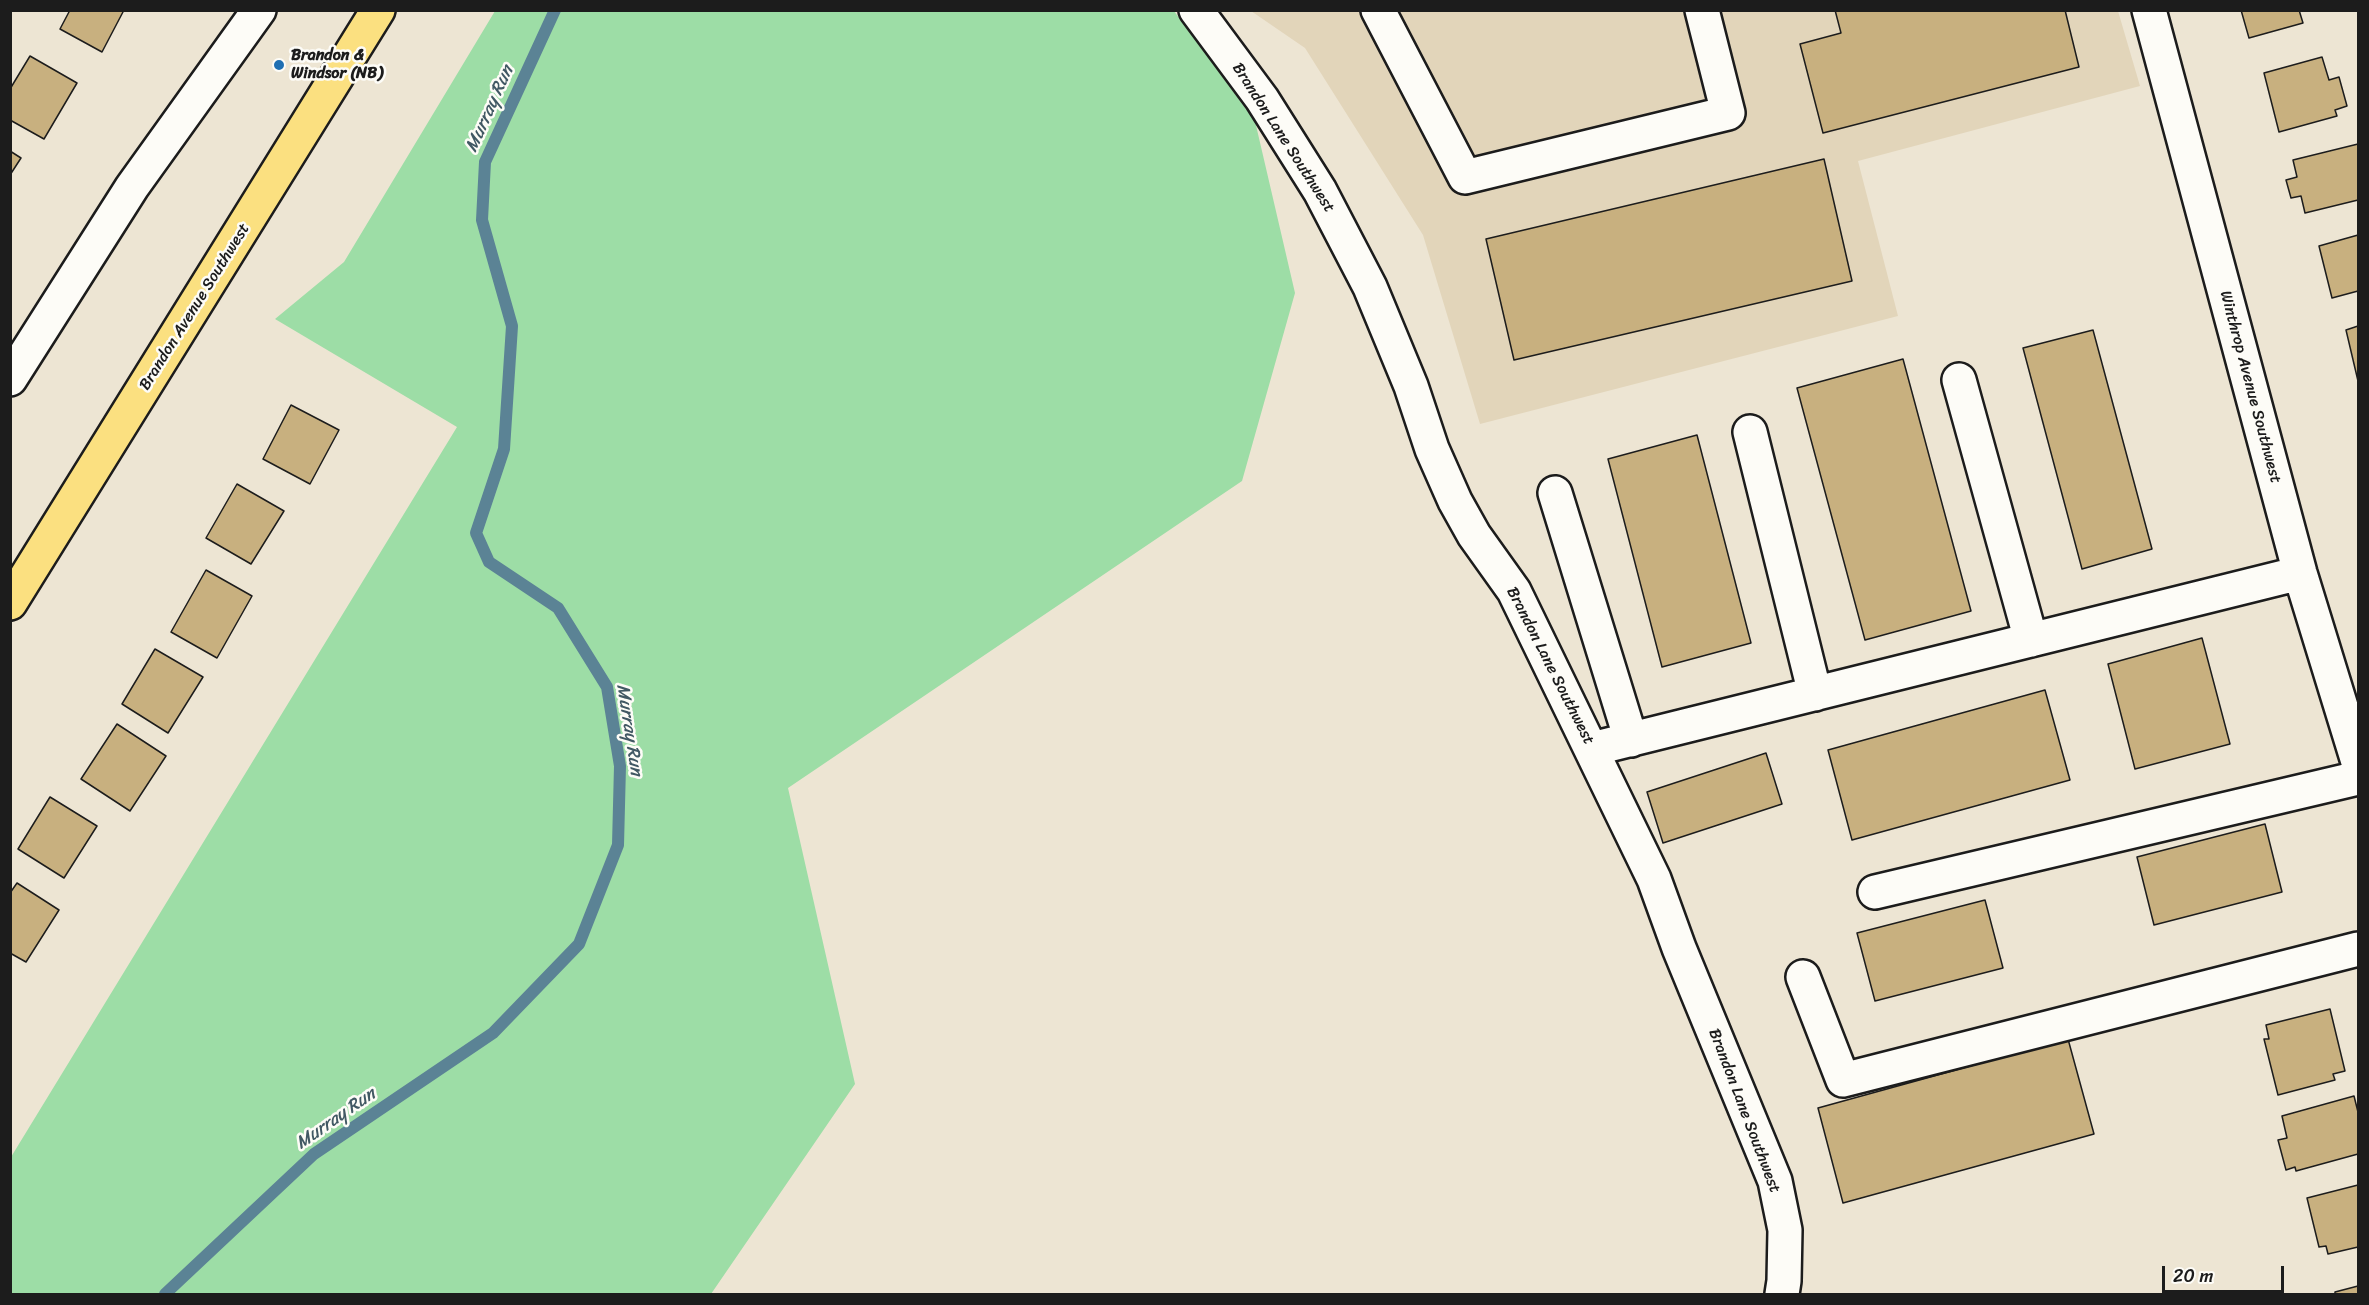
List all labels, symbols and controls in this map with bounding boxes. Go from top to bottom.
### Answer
place label: Brandon & Windsor (NB) [291,46,383,84]
marker: Brandon & Windsor (NB) [272,58,286,72]
street label: Brandon Lane Southwest [1227,60,1339,216]
water label: Murray Run [461,62,519,156]
street label: Brandon Avenue Southwest [136,220,254,394]
street label: Winthrop Avenue Southwest [2215,289,2285,485]
street label: Brandon Lane Southwest [1502,584,1598,748]
water label: Murray Run [611,683,647,777]
street label: Brandon Lane Southwest [1704,1026,1784,1196]
water label: Murray Run [292,1084,380,1154]
scale bar [2165,1254,2286,1292]
text: 20 m [2173,1260,2213,1292]

